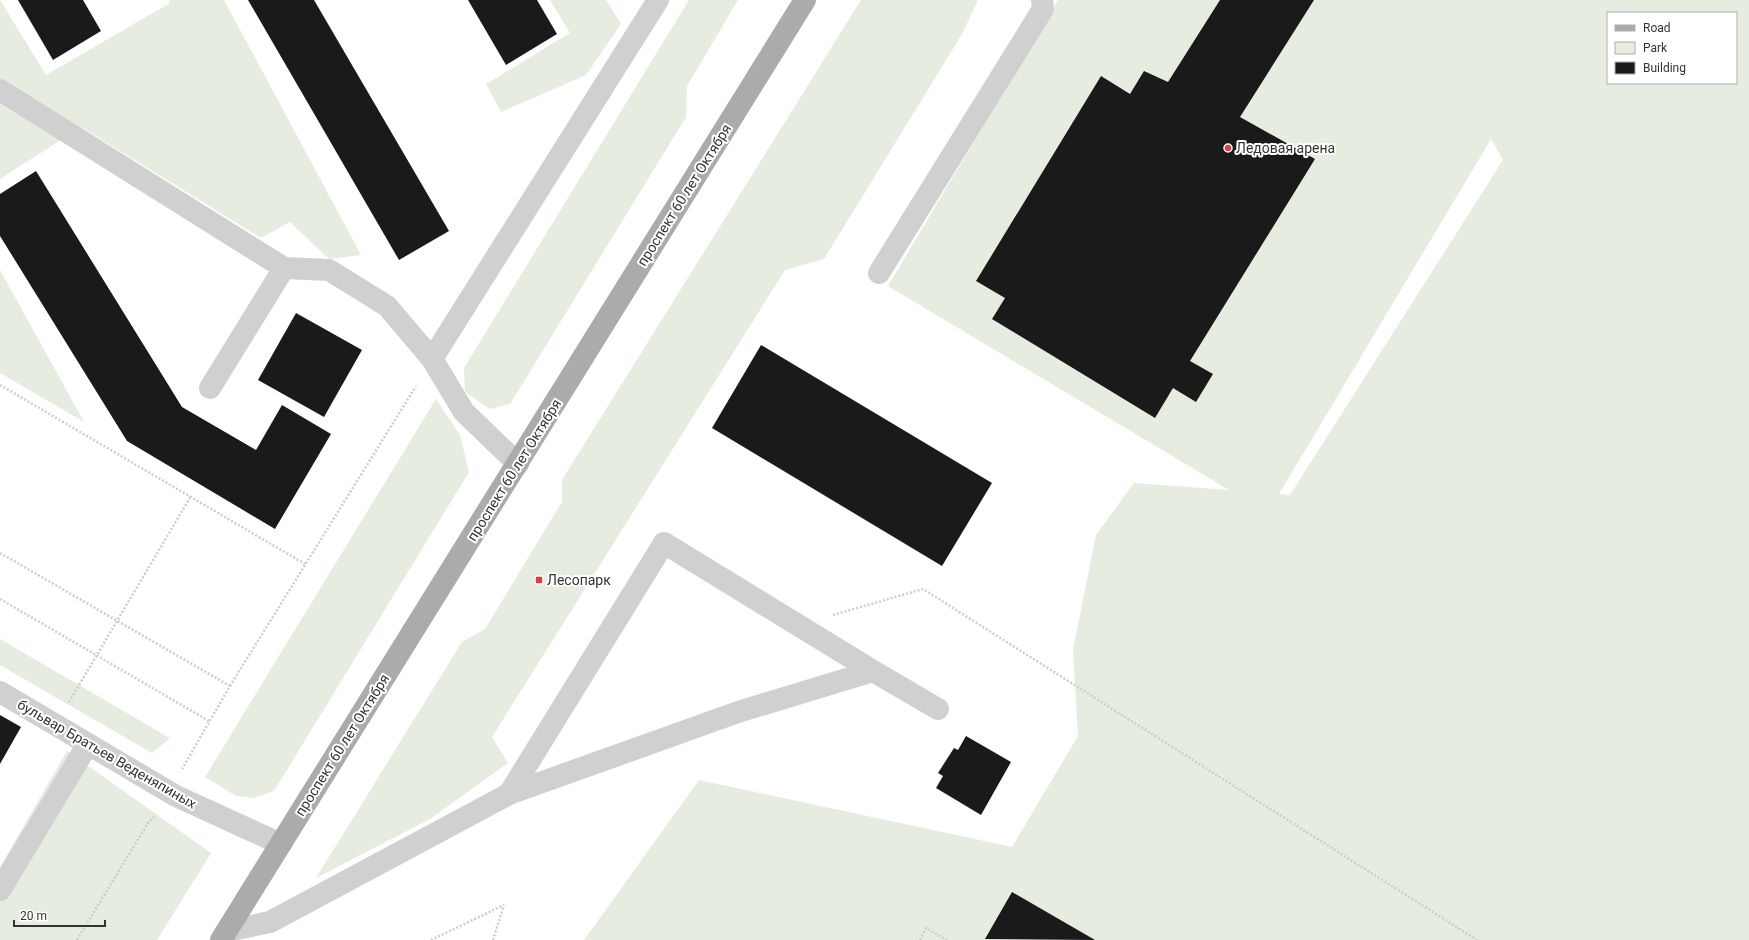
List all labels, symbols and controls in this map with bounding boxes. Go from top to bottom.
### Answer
legend [1607,12,1737,84]
text: Road [1643,21,1671,35]
text: Park [1643,41,1668,55]
text: Building [1643,61,1686,75]
street label: проспект 60 лет Октября [634,121,734,269]
place label: Ледовая арена [1236,140,1335,156]
marker: Ледовая арена [1223,143,1233,153]
street label: проспект 60 лет Октября [464,396,564,544]
place label: Лесопарк [547,572,611,588]
marker: Лесопарк [534,575,544,585]
street label: проспект 60 лет Октября [292,671,392,819]
street label: бульвар Братьев Веденяпиных [15,696,199,812]
scale bar [14,902,105,928]
text: 20 m [20,909,47,923]

